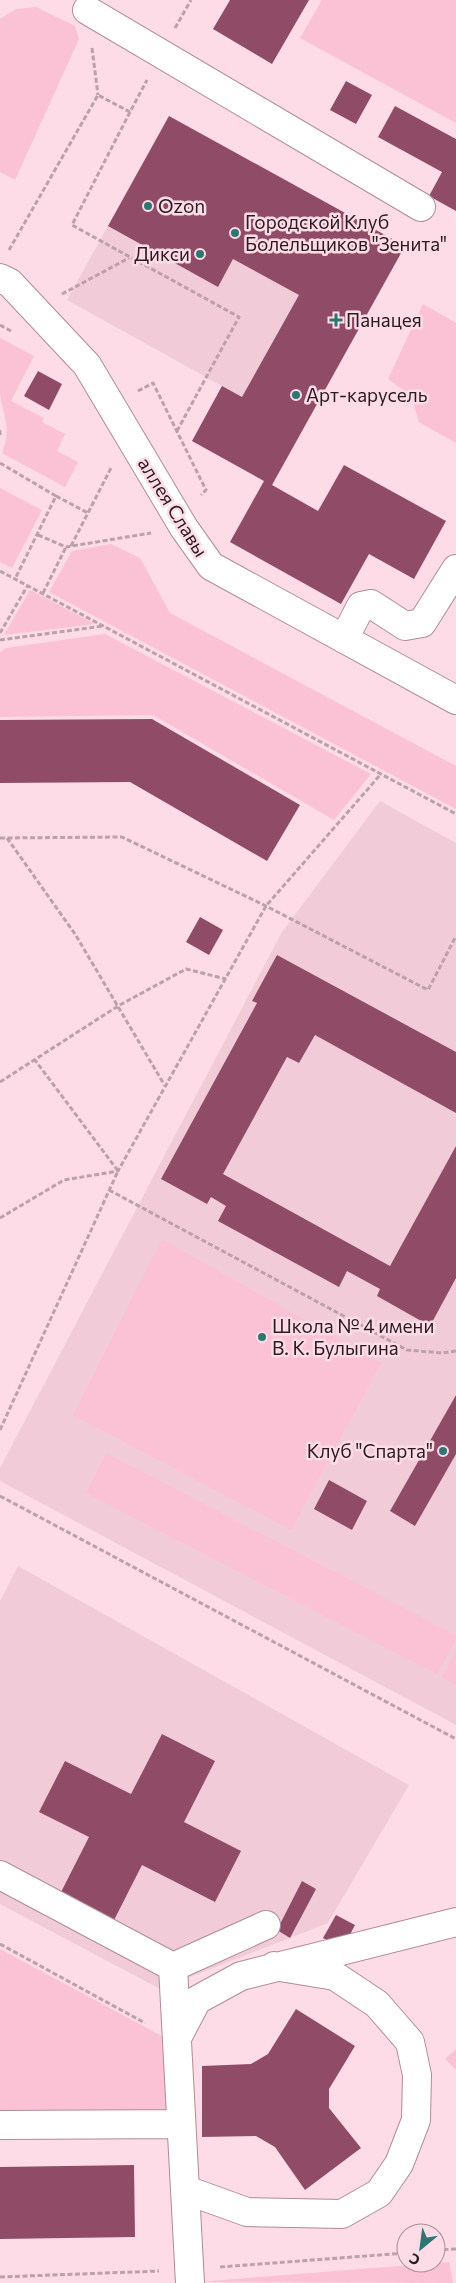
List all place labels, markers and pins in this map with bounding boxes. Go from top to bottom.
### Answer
place label: Ozon [158,194,205,217]
marker: Ozon [142,200,154,212]
place label: Городской Клуб Болельщиков "Зенита" [245,210,447,255]
marker: Городской Клуб Болельщиков "Зенита" [229,227,241,239]
place label: Дикси [134,242,190,265]
marker: Дикси [194,248,206,260]
place label: Панацея [346,308,422,331]
marker: Панацея [330,314,342,326]
place label: Арт-карусель [306,383,428,406]
marker: Арт-карусель [290,389,302,401]
place label: Школа № 4 имени В. К. Булыгина [272,1314,434,1359]
marker: Школа № 4 имени В. К. Булыгина [256,1331,268,1343]
place label: Клуб "Спарта" [307,1439,433,1462]
marker: Клуб "Спарта" [437,1445,449,1457]

